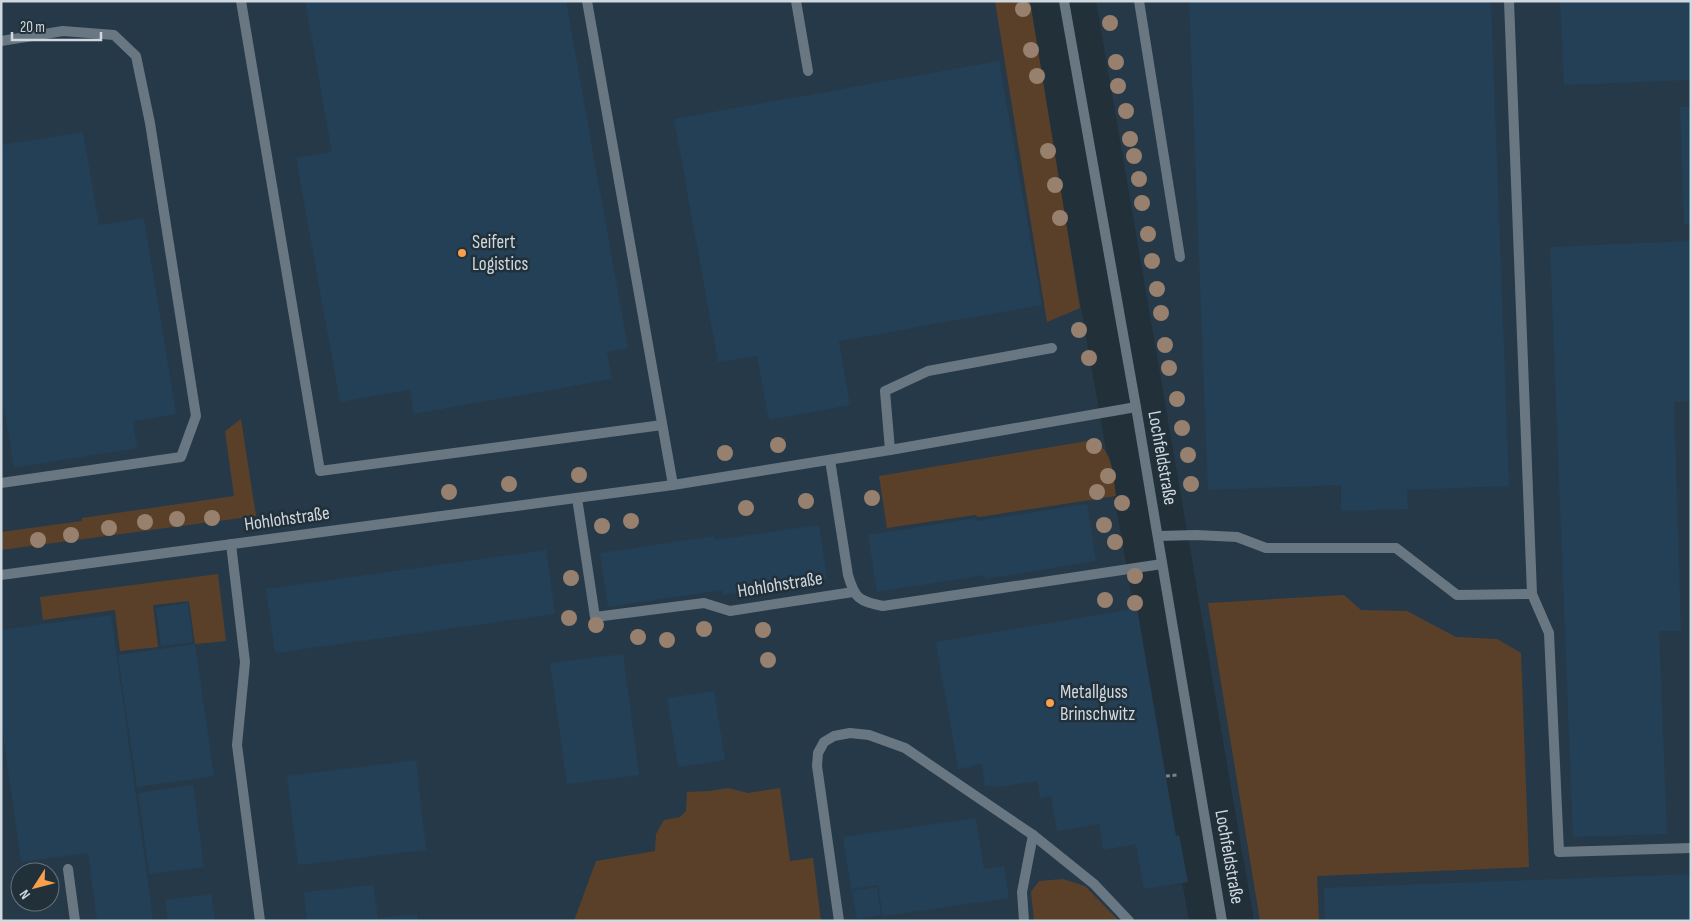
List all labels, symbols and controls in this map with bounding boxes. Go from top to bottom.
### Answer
scale bar [12,10,101,42]
text: 20 m [20,18,45,37]
place label: Seifert Logistics [472,231,529,276]
marker: Seifert Logistics [456,247,468,259]
street label: Lochfeldstraße [1142,409,1182,507]
street label: Hohlohstraße [243,502,331,536]
street label: Hohlohstraße [736,567,824,603]
place label: Metallguss Brinschwitz [1060,681,1135,726]
marker: Metallguss Brinschwitz [1044,697,1056,709]
street label: Lochfeldstraße [1209,808,1249,906]
north arrow [10,862,60,912]
text: N [16,886,34,902]

